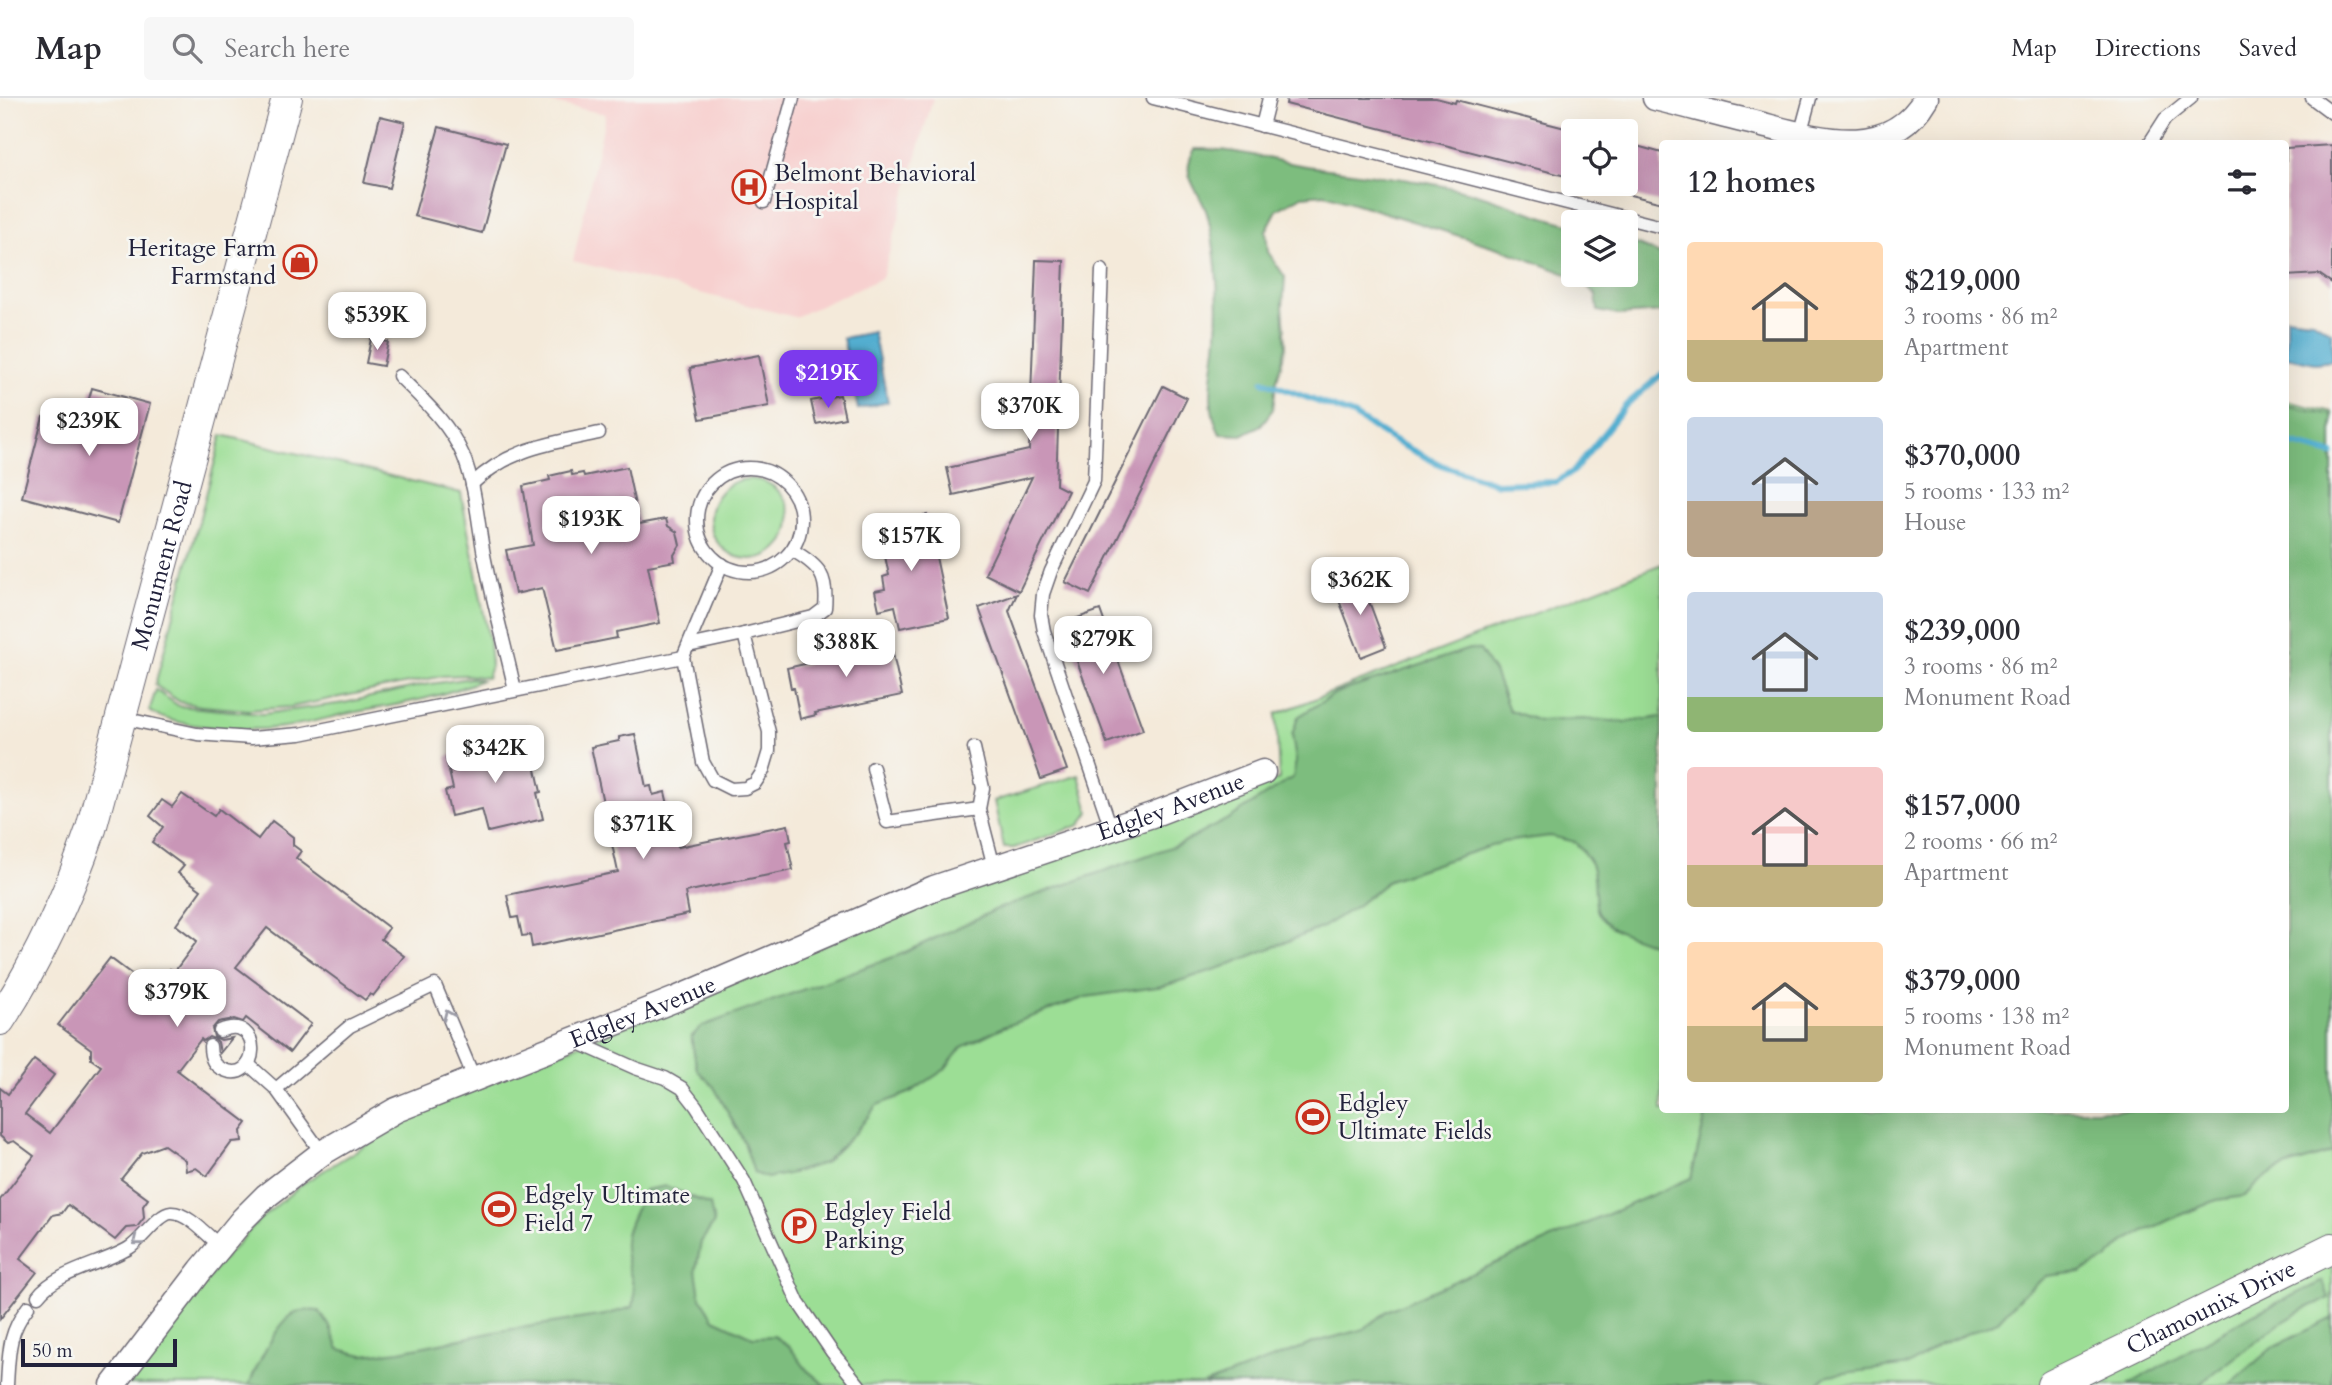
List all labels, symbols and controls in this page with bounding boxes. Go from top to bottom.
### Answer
search box [144,17,634,80]
text: Map [35,26,102,71]
icon: search [168,29,206,67]
text: Search here [224,31,350,66]
text: Map [2011,32,2057,65]
text: Directions [2095,32,2201,65]
text: Saved [2239,32,2297,65]
map controls [1561,119,1638,287]
button: locate [1561,119,1638,196]
place label: Belmont Behavioral Hospital [774,157,976,218]
text: 12 homes [1687,162,1816,203]
icon: filters [2223,163,2261,201]
hospital icon: Belmont Behavioral Hospital [730,168,768,206]
button: layers [1561,210,1638,287]
place label: Heritage Farm Farmstand [128,232,277,293]
shop icon: Heritage Farm Farmstand [281,243,319,281]
text: $219,000 [1904,260,2020,301]
icon: home [1743,270,1827,354]
pin: $539K [328,292,426,352]
text: $539K [344,299,410,330]
text: 3 rooms · 86 m² [1904,301,2057,332]
text: Apartment [1904,332,2008,363]
pin: $219K [779,350,877,410]
text: $219K [795,357,861,388]
pin: $370K [981,384,1079,443]
text: $370K [997,390,1063,421]
pin: $239K [40,398,138,458]
text: $239K [56,405,122,436]
text: $370,000 [1904,435,2020,476]
icon: home [1743,445,1827,529]
text: 5 rooms · 133 m² [1904,476,2069,507]
street label: Monument Road [123,477,200,654]
pin: $193K [542,496,640,556]
text: $193K [558,503,624,534]
text: House [1904,507,1966,538]
pin: $157K [862,514,960,573]
text: $157K [878,520,944,551]
pin: $362K [1311,558,1409,617]
text: $362K [1327,564,1393,595]
text: $239,000 [1904,610,2020,651]
pin: $279K [1054,616,1152,676]
pin: $388K [797,620,895,679]
icon: home [1743,620,1827,704]
text: $279K [1070,623,1136,654]
text: $388K [813,626,879,657]
text: 3 rooms · 86 m² [1904,651,2057,682]
text: Monument Road [1904,682,2071,713]
pin: $342K [446,726,544,785]
text: $342K [462,732,528,763]
street label: Edgley Avenue [1093,764,1249,849]
text: $157,000 [1904,785,2020,826]
icon: home [1743,795,1827,879]
pin: $371K [594,802,692,861]
text: $371K [610,808,676,839]
text: 2 rooms · 66 m² [1904,826,2057,857]
text: Apartment [1904,857,2008,888]
text: $379,000 [1904,960,2020,1001]
street label: Edgley Avenue [565,967,721,1056]
pin: $379K [128,970,226,1029]
icon: home [1743,970,1827,1054]
text: $379K [144,976,210,1007]
text: 5 rooms · 138 m² [1904,1001,2069,1032]
one-way arrow [442,1010,456,1022]
text: Monument Road [1904,1032,2071,1063]
place label: Edgley Ultimate Fields [1338,1087,1492,1148]
sports icon: Edgley Ultimate Fields [1294,1098,1332,1136]
place label: Edgely Ultimate Field 7 [524,1179,690,1240]
sports icon: Edgely Ultimate Field 7 [480,1190,518,1228]
place label: Edgley Field Parking [824,1196,952,1257]
parking icon: Edgley Field Parking [780,1207,818,1245]
one-way arrow [133,1233,146,1245]
street label: Chamounix Drive [2121,1252,2301,1363]
scale bar [21,1336,177,1368]
text: 50 m [32,1338,73,1364]

